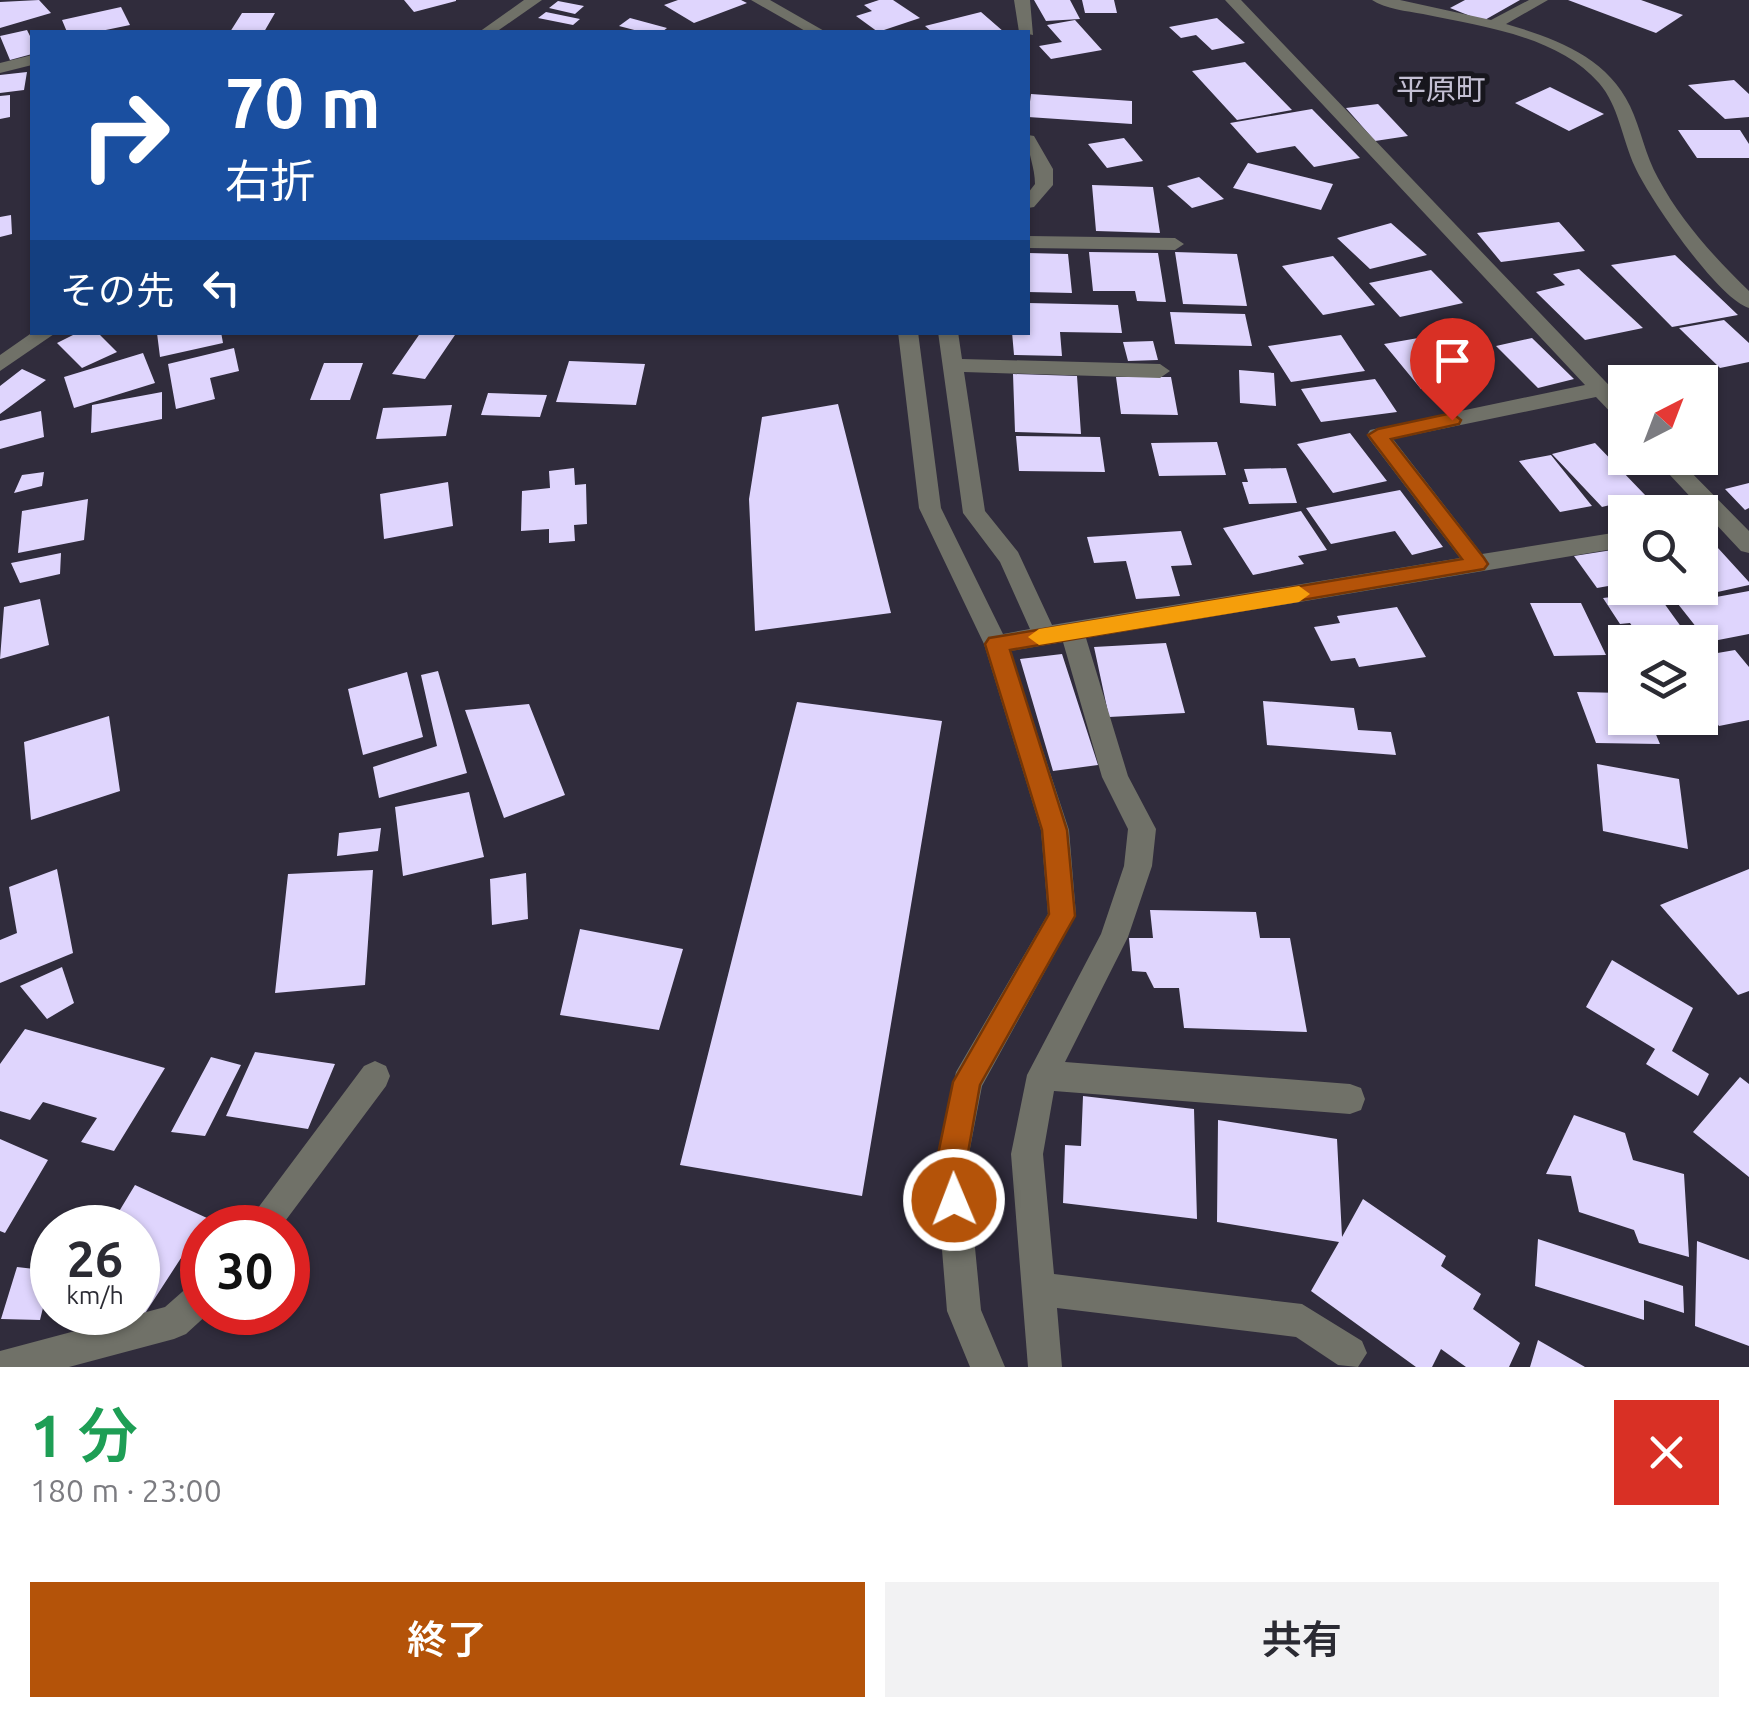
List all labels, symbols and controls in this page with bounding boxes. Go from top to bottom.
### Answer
text: 70 m [225,63,381,141]
icon: right [60,70,190,200]
district label: 平原町 [1396,72,1486,106]
text: 右折 [225,155,315,206]
icon: left [194,260,249,315]
text: その先 [60,269,174,311]
pin [1410,318,1495,421]
icon: arrive [1425,333,1480,388]
north arrow [1608,365,1718,475]
map controls [1608,365,1718,735]
button: search [1608,495,1718,605]
button: layers [1608,625,1718,735]
position arrow [902,1148,1006,1252]
speed limit sign: 30 [180,1205,310,1335]
text: 26 [67,1230,123,1286]
text: km/h [66,1281,124,1309]
button: close [1614,1400,1719,1505]
text: 1 分 [30,1401,138,1468]
text: 180 m · 23:00 [30,1472,222,1508]
button: 終了 [30,1582,865,1697]
button: 共有 [885,1582,1719,1697]

